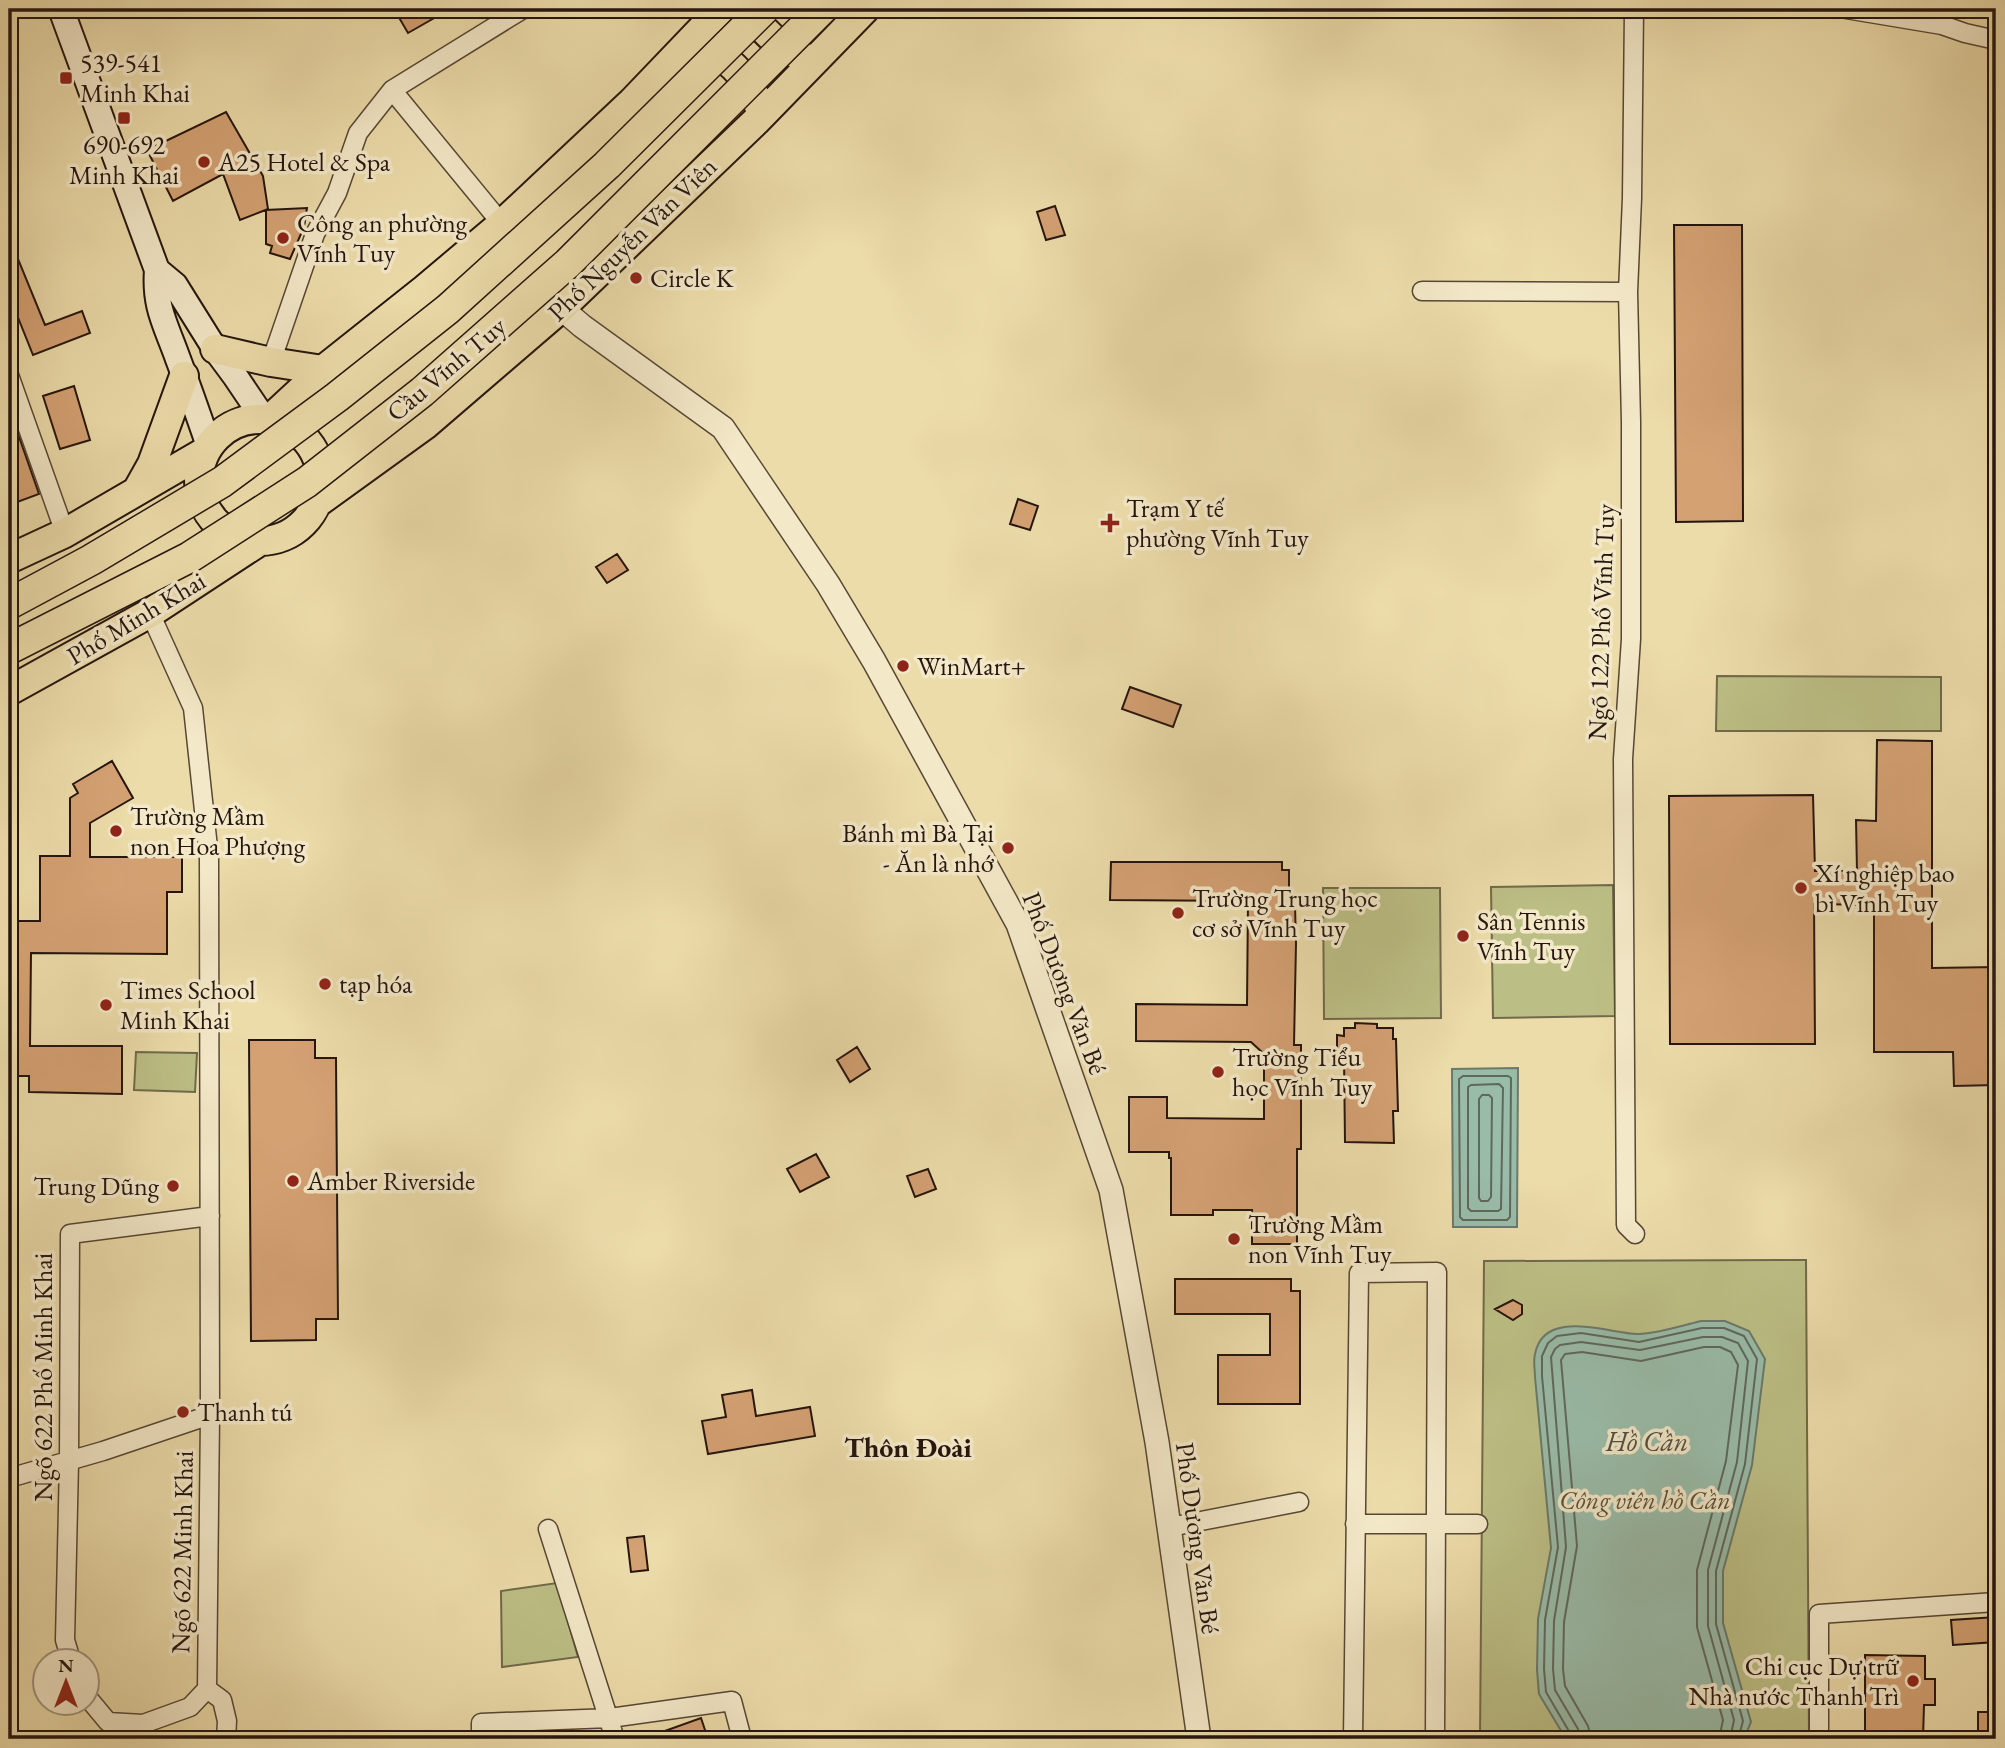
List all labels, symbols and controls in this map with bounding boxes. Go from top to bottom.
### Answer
place label: 539-541 Minh Khai [80,46,190,110]
marker: 539-541 Minh Khai [58,70,74,86]
marker: 690-692 Minh Khai [116,110,132,126]
place label: 690-692 Minh Khai [69,128,179,192]
place label: A25 Hotel & Spa [217,145,391,179]
street label: Phố Nguyễn Văn Viên [540,149,724,329]
marker: A25 Hotel & Spa [196,154,212,170]
place label: Công an phường Vĩnh Tuy [297,206,468,270]
marker: Công an phường Vĩnh Tuy [275,230,291,246]
place label: Circle K [650,261,734,295]
marker: Circle K [628,270,644,286]
street label: Cầu Vĩnh Tuy [379,309,513,429]
place label: Trạm Y tế phường Vĩnh Tuy [1126,491,1309,555]
street label: Ngõ 122 Phố Vĩnh Tuy [1580,503,1622,741]
marker: Trạm Y tế phường Vĩnh Tuy [1100,513,1120,533]
street label: Phố Minh Khai [60,563,212,673]
place label: WinMart+ [917,649,1026,683]
marker: WinMart+ [895,658,911,674]
place label: Trường Mầm non Hoa Phượng [130,799,306,863]
place label: Bánh mì Bà Tại - Ăn là nhớ [842,816,995,880]
marker: Trường Mầm non Hoa Phượng [108,823,124,839]
marker: Bánh mì Bà Tại - Ăn là nhớ [1000,840,1016,856]
place label: Xí nghiệp bao bì Vĩnh Tuy [1814,856,1955,920]
marker: Xí nghiệp bao bì Vĩnh Tuy [1793,880,1809,896]
place label: Trường Trung học cơ sở Vĩnh Tuy [1192,881,1378,945]
street label: Phố Dương Văn Bé [1015,887,1115,1079]
place label: Sân Tennis Vĩnh Tuy [1477,904,1585,968]
marker: Trường Trung học cơ sở Vĩnh Tuy [1170,905,1186,921]
marker: Sân Tennis Vĩnh Tuy [1455,928,1471,944]
place label: tạp hóa [339,967,413,1001]
place label: Times School Minh Khai [120,973,255,1037]
marker: tạp hóa [317,976,333,992]
marker: Times School Minh Khai [98,997,114,1013]
place label: Trường Tiểu học Vĩnh Tuy [1232,1040,1373,1104]
marker: Trường Tiểu học Vĩnh Tuy [1210,1064,1226,1080]
place label: Amber Riverside [306,1164,475,1198]
place label: Trung Dũng [33,1169,160,1203]
marker: Amber Riverside [285,1173,301,1189]
marker: Trung Dũng [165,1178,181,1194]
place label: Trường Mầm non Vĩnh Tuy [1248,1207,1392,1271]
marker: Trường Mầm non Vĩnh Tuy [1226,1231,1242,1247]
street label: Ngõ 622 Phố Minh Khai [26,1253,60,1501]
place label: Thanh tú [197,1395,293,1429]
marker: Thanh tú [175,1404,191,1420]
water label: Hồ Cần [1605,1423,1688,1459]
district label: Thôn Đoài [844,1429,972,1465]
street label: Phố Dương Văn Bé [1168,1440,1228,1636]
street label: Ngõ 622 Minh Khai [163,1450,201,1654]
park label: Công viên hồ Cần [1559,1483,1731,1517]
north arrow [32,1646,102,1716]
place label: Chi cục Dự trữ Nhà nước Thanh Trì [1689,1649,1899,1713]
text: N [58,1653,74,1678]
marker: Chi cục Dự trữ Nhà nước Thanh Trì [1905,1673,1921,1689]

